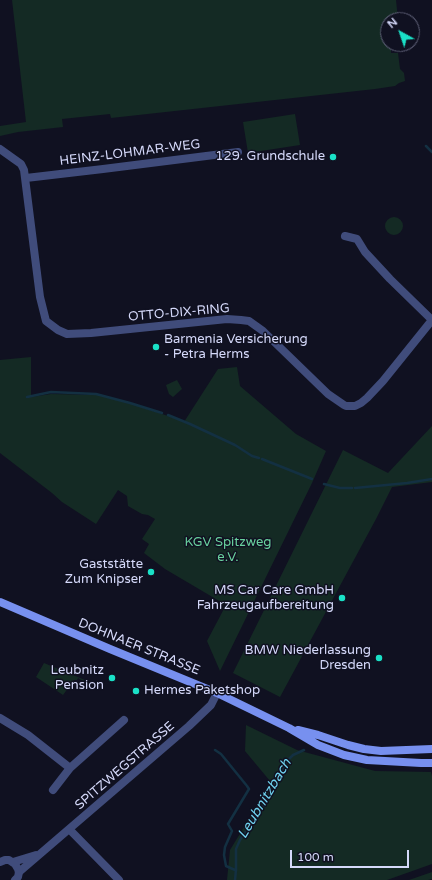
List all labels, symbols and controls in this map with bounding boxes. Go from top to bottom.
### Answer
north arrow [380,12,420,52]
text: N [385,15,400,31]
street label: HEINZ-LOHMAR-WEG [59,137,201,169]
place label: 129. Grundschule [215,149,325,165]
marker: 129. Grundschule [328,152,338,162]
street label: OTTO-DIX-RING [128,301,230,325]
place label: Barmenia Versicherung - Petra Herms [164,332,308,363]
marker: Barmenia Versicherung - Petra Herms [151,342,161,352]
park label: KGV Spitzweg e.V. [184,535,272,566]
place label: Gaststätte Zum Knipser [65,557,143,588]
marker: Gaststätte Zum Knipser [146,567,156,577]
place label: MS Car Care GmbH Fahrzeugaufbereitung [197,583,334,614]
marker: MS Car Care GmbH Fahrzeugaufbereitung [337,593,347,603]
street label: DOHNAER STRASSE [76,615,202,679]
place label: BMW Niederlassung Dresden [244,643,371,674]
marker: BMW Niederlassung Dresden [374,653,384,663]
place label: Leubnitz Pension [50,663,104,694]
marker: Leubnitz Pension [107,673,117,683]
place label: Hermes Paketshop [144,683,260,699]
marker: Hermes Paketshop [131,686,141,696]
street label: SPITZWEGSTRASSE [72,719,178,813]
water label: Leubnitzbach [235,756,295,842]
scale bar [292,842,411,868]
text: 100 m [297,850,334,864]

